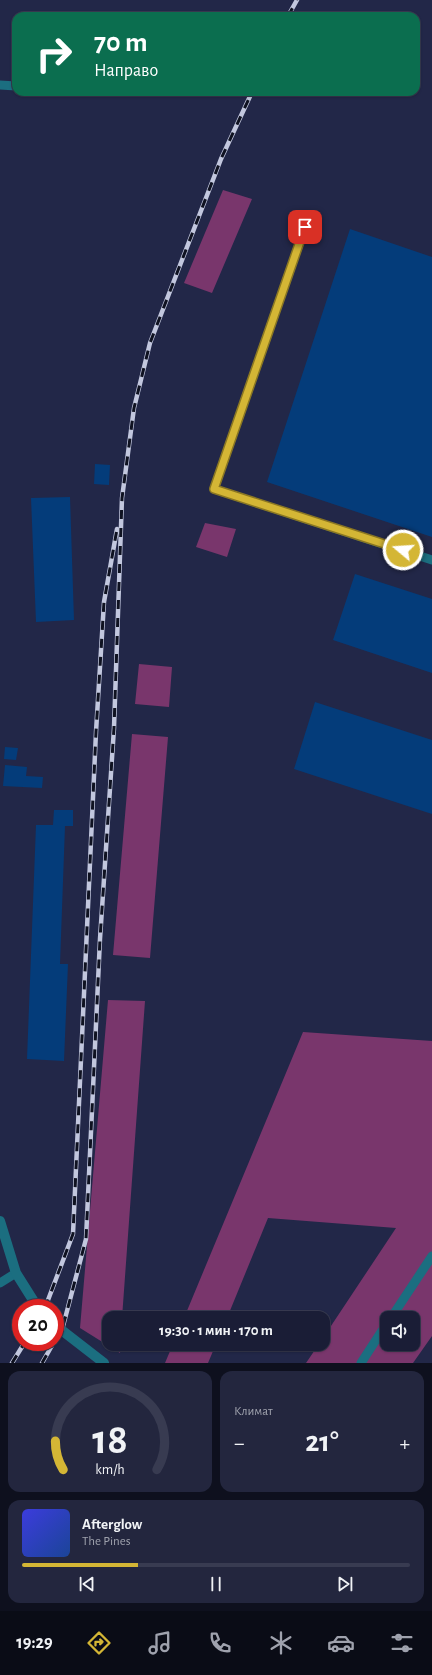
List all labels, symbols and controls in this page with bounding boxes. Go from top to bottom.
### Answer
icon: right [28,28,80,80]
text: 70 m [94,29,148,57]
text: Направо [94,62,158,80]
pin [288,210,322,244]
icon: arrive [294,216,316,238]
position arrow [382,529,424,571]
speed limit sign: 20 [12,1299,64,1351]
map controls [380,1311,420,1351]
button: sound [380,1311,420,1351]
text: 19:30 · 1 мин · 170 m [159,1323,273,1338]
text: Климат [234,1405,273,1418]
text: 18 [92,1419,128,1460]
text: 21° [305,1427,339,1457]
text: − [234,1432,245,1454]
text: + [399,1432,410,1454]
text: km/h [95,1462,125,1476]
text: Afterglow [82,1517,142,1532]
text: The Pines [82,1535,131,1548]
icon: previous [76,1573,98,1595]
icon: pause [205,1573,227,1595]
icon: next [334,1573,356,1595]
icon: directions [85,1629,113,1657]
icon: music [146,1629,174,1657]
icon: phone [206,1629,234,1657]
icon: climate [267,1629,295,1657]
icon: car [327,1629,355,1657]
icon: filters [388,1629,416,1657]
text: 19:29 [16,1634,53,1652]

